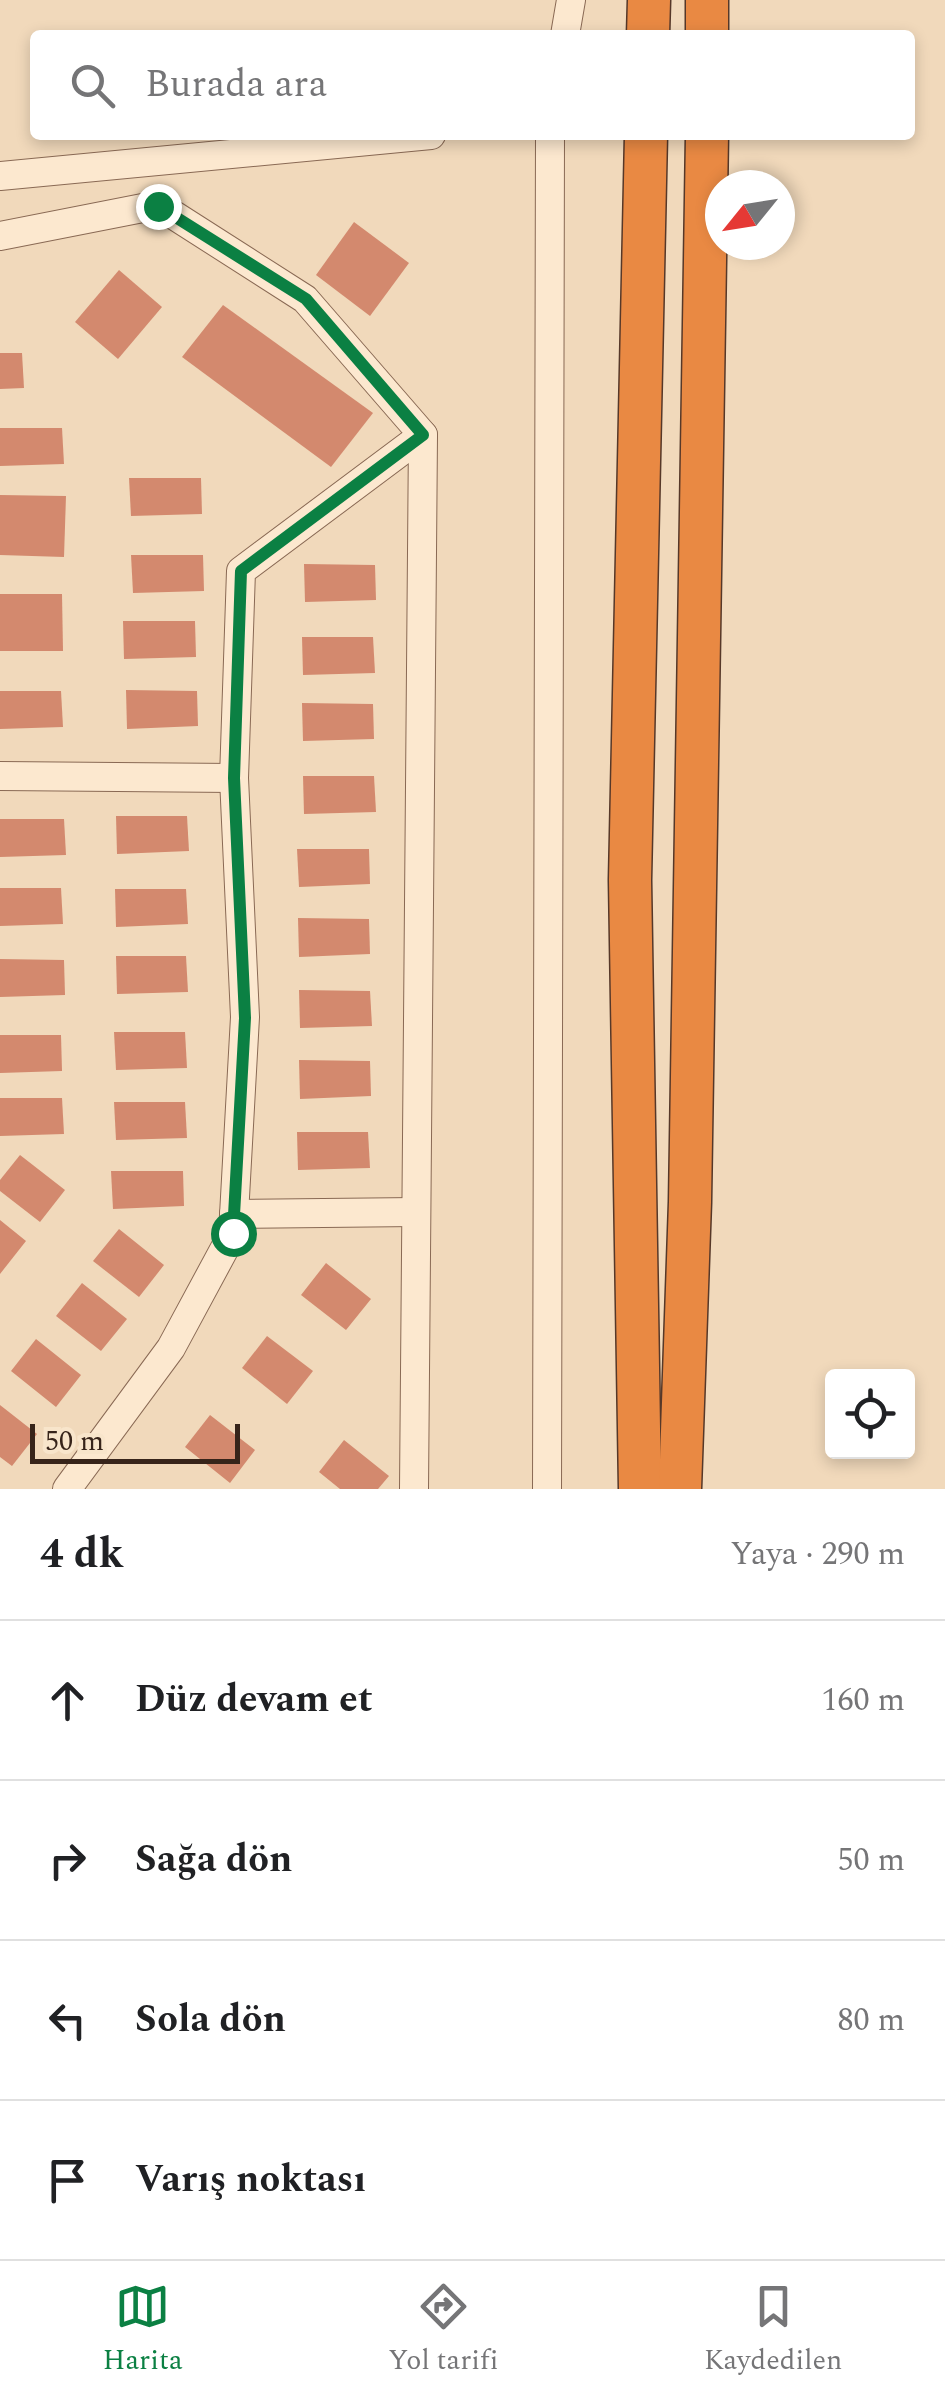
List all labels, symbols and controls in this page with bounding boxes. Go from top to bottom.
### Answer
search box [30,30,915,140]
text: Burada ara [145,56,327,114]
icon: search [65,58,120,113]
north arrow [705,170,795,260]
route end [136,184,182,230]
route start [211,1211,257,1257]
map controls [825,1369,915,1459]
button: locate [825,1369,915,1459]
scale bar [30,1419,240,1464]
text: 50 m [45,1420,104,1463]
text: 4 dk [40,1523,124,1586]
text: Yaya · 290 m [730,1530,905,1579]
text: Düz devam et [135,1671,373,1729]
icon: ahead [40,1673,95,1728]
text: 160 m [821,1676,905,1725]
text: Sağa dön [135,1831,292,1889]
icon: right [40,1833,95,1888]
text: 50 m [837,1836,905,1885]
text: Sola dön [135,1991,286,2049]
icon: left [40,1993,95,2048]
text: 80 m [837,1996,905,2045]
text: Varış noktası [135,2151,366,2209]
icon: arrive [40,2153,95,2208]
tab: Harita [103,2279,183,2382]
tab: Yol tarifi [388,2279,498,2382]
tab: Kaydedilen [704,2279,842,2382]

